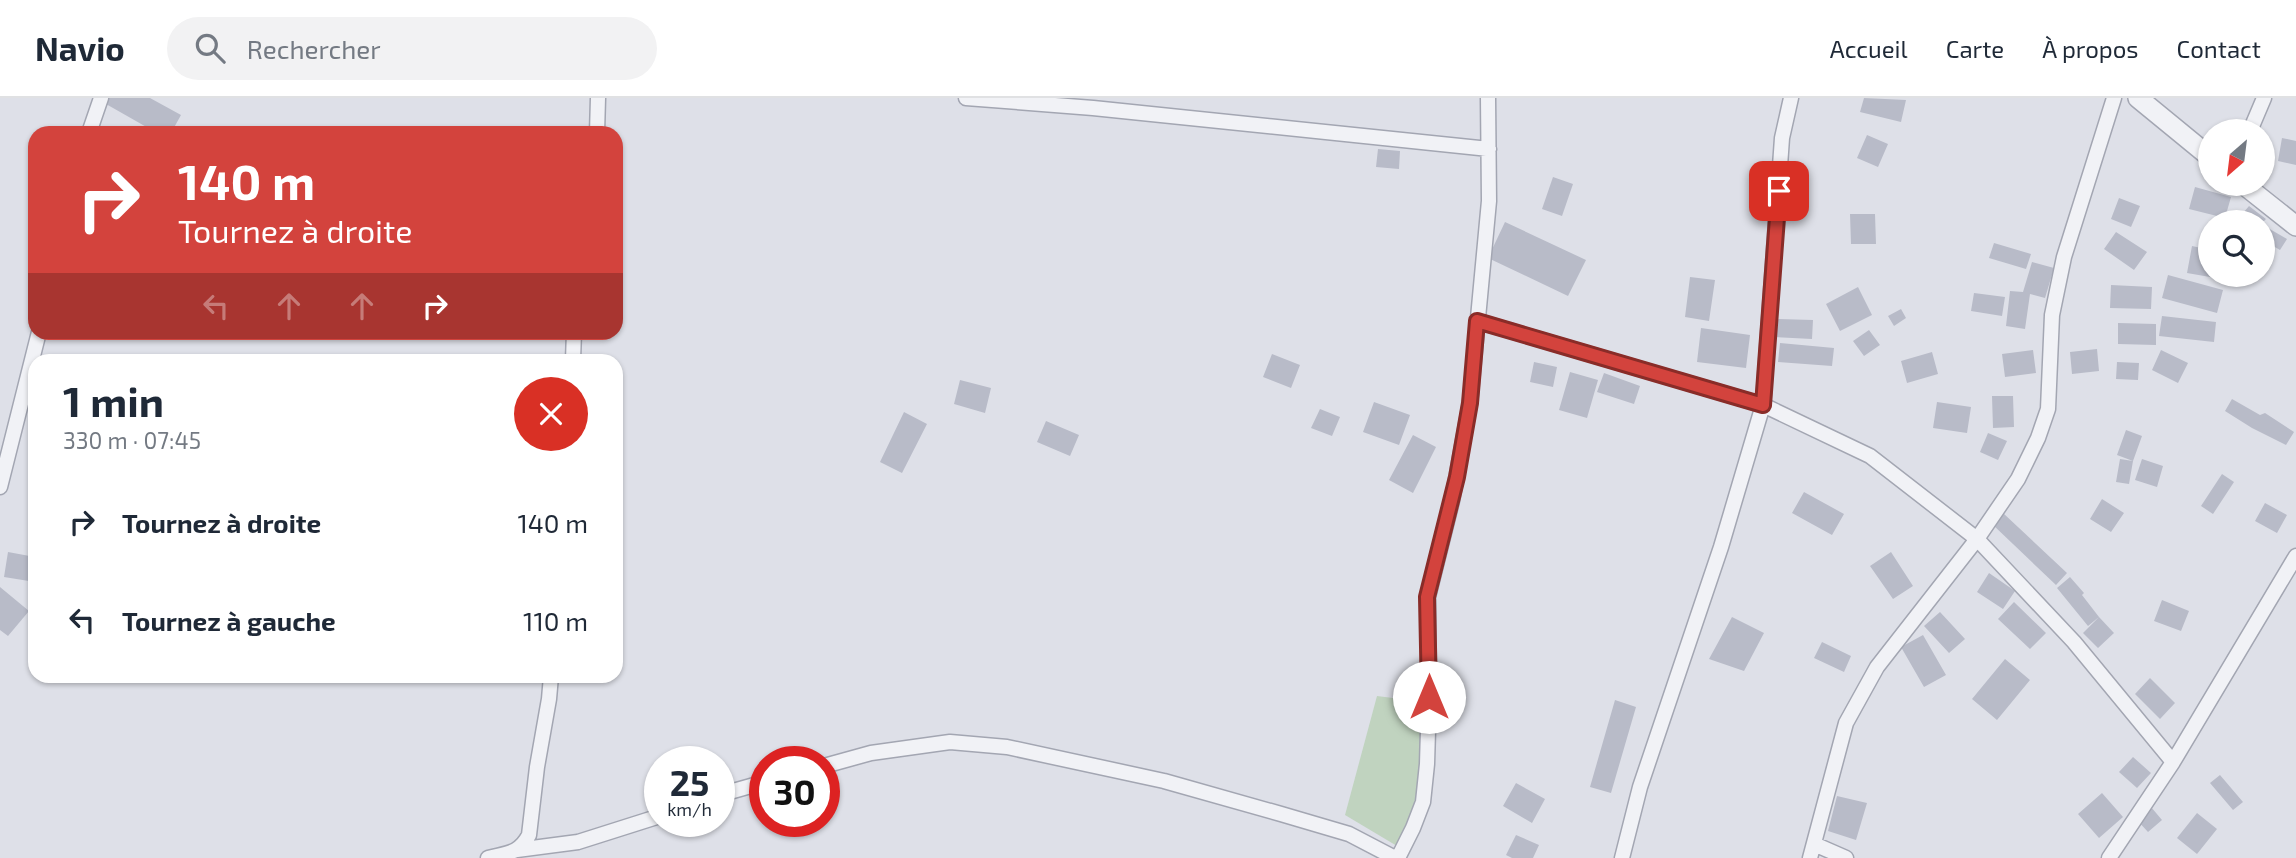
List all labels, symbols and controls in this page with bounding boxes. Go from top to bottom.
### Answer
search box [167,17,657,80]
text: Navio [35,28,125,68]
icon: search [191,29,229,67]
text: Rechercher [247,33,381,64]
text: Accueil [1830,34,1908,63]
text: Carte [1946,34,2004,63]
text: À propos [2042,34,2139,63]
text: Contact [2177,34,2261,63]
north arrow [2198,119,2275,196]
map controls [2198,119,2275,287]
text: 140 m [178,151,315,210]
icon: right [63,154,154,245]
pin [1749,161,1809,221]
icon: arrive [1760,172,1798,210]
button: search [2198,210,2275,287]
text: Tournez à droite [178,211,412,249]
icon: left [197,287,235,325]
icon: ahead [270,287,308,325]
icon: ahead [343,287,381,325]
icon: right [416,287,454,325]
text: 1 min [63,375,164,425]
button: close [514,377,588,451]
text: 330 m · 07:45 [63,426,201,454]
icon: right [63,503,101,541]
text: Tournez à droite [122,507,321,538]
text: 140 m [517,507,588,538]
icon: left [63,601,101,639]
text: Tournez à gauche [122,605,336,636]
text: 110 m [523,605,588,636]
position arrow [1392,660,1466,734]
speed limit sign: 30 [749,746,840,837]
text: 25 [670,761,709,803]
text: km/h [667,798,712,820]

